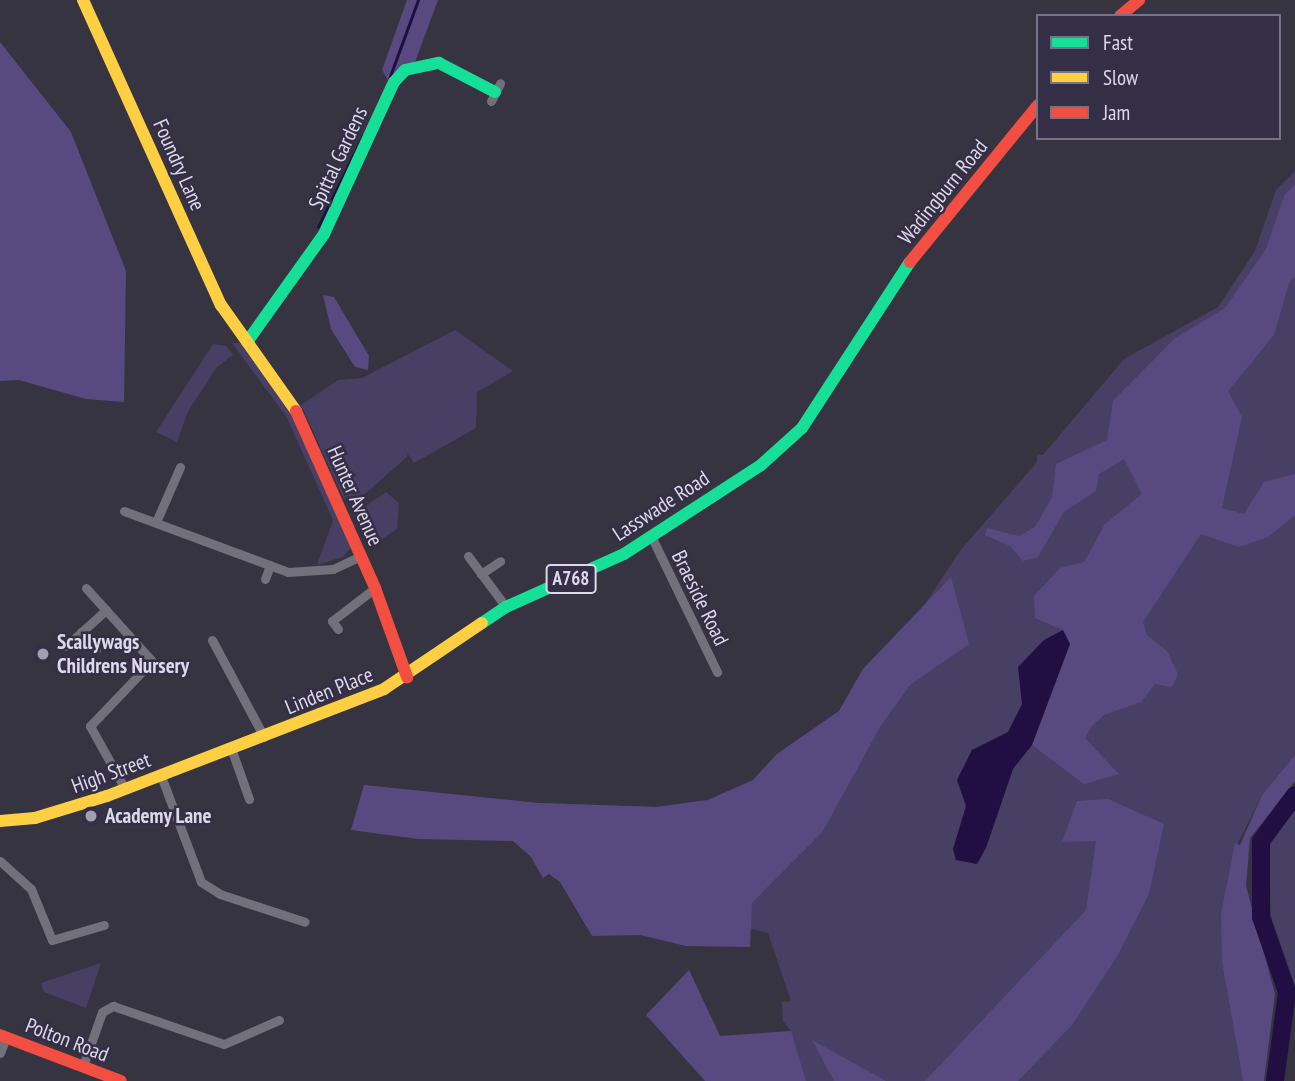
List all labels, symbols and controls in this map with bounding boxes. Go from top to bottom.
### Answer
legend [1036,14,1281,140]
text: Fast [1103,29,1133,56]
text: Slow [1103,64,1138,91]
text: Jam [1103,99,1130,126]
street label: Spittal Gardens [303,103,373,213]
street label: Foundry Lane [148,115,210,215]
street label: Wadingburn Road [893,135,993,249]
street label: Hunter Avenue [322,442,388,550]
street label: Lasswade Road [608,466,714,546]
street label: Braeside Road [666,546,734,650]
road number: A768 [545,564,597,594]
place label: Scallywags Childrens Nursery [57,629,189,679]
marker: Scallywags Childrens Nursery [35,646,51,662]
street label: Linden Place [281,662,377,720]
street label: High Street [68,747,154,799]
place label: Academy Lane [105,803,212,829]
marker: Academy Lane [83,808,99,824]
street label: Polton Road [22,1013,112,1067]

